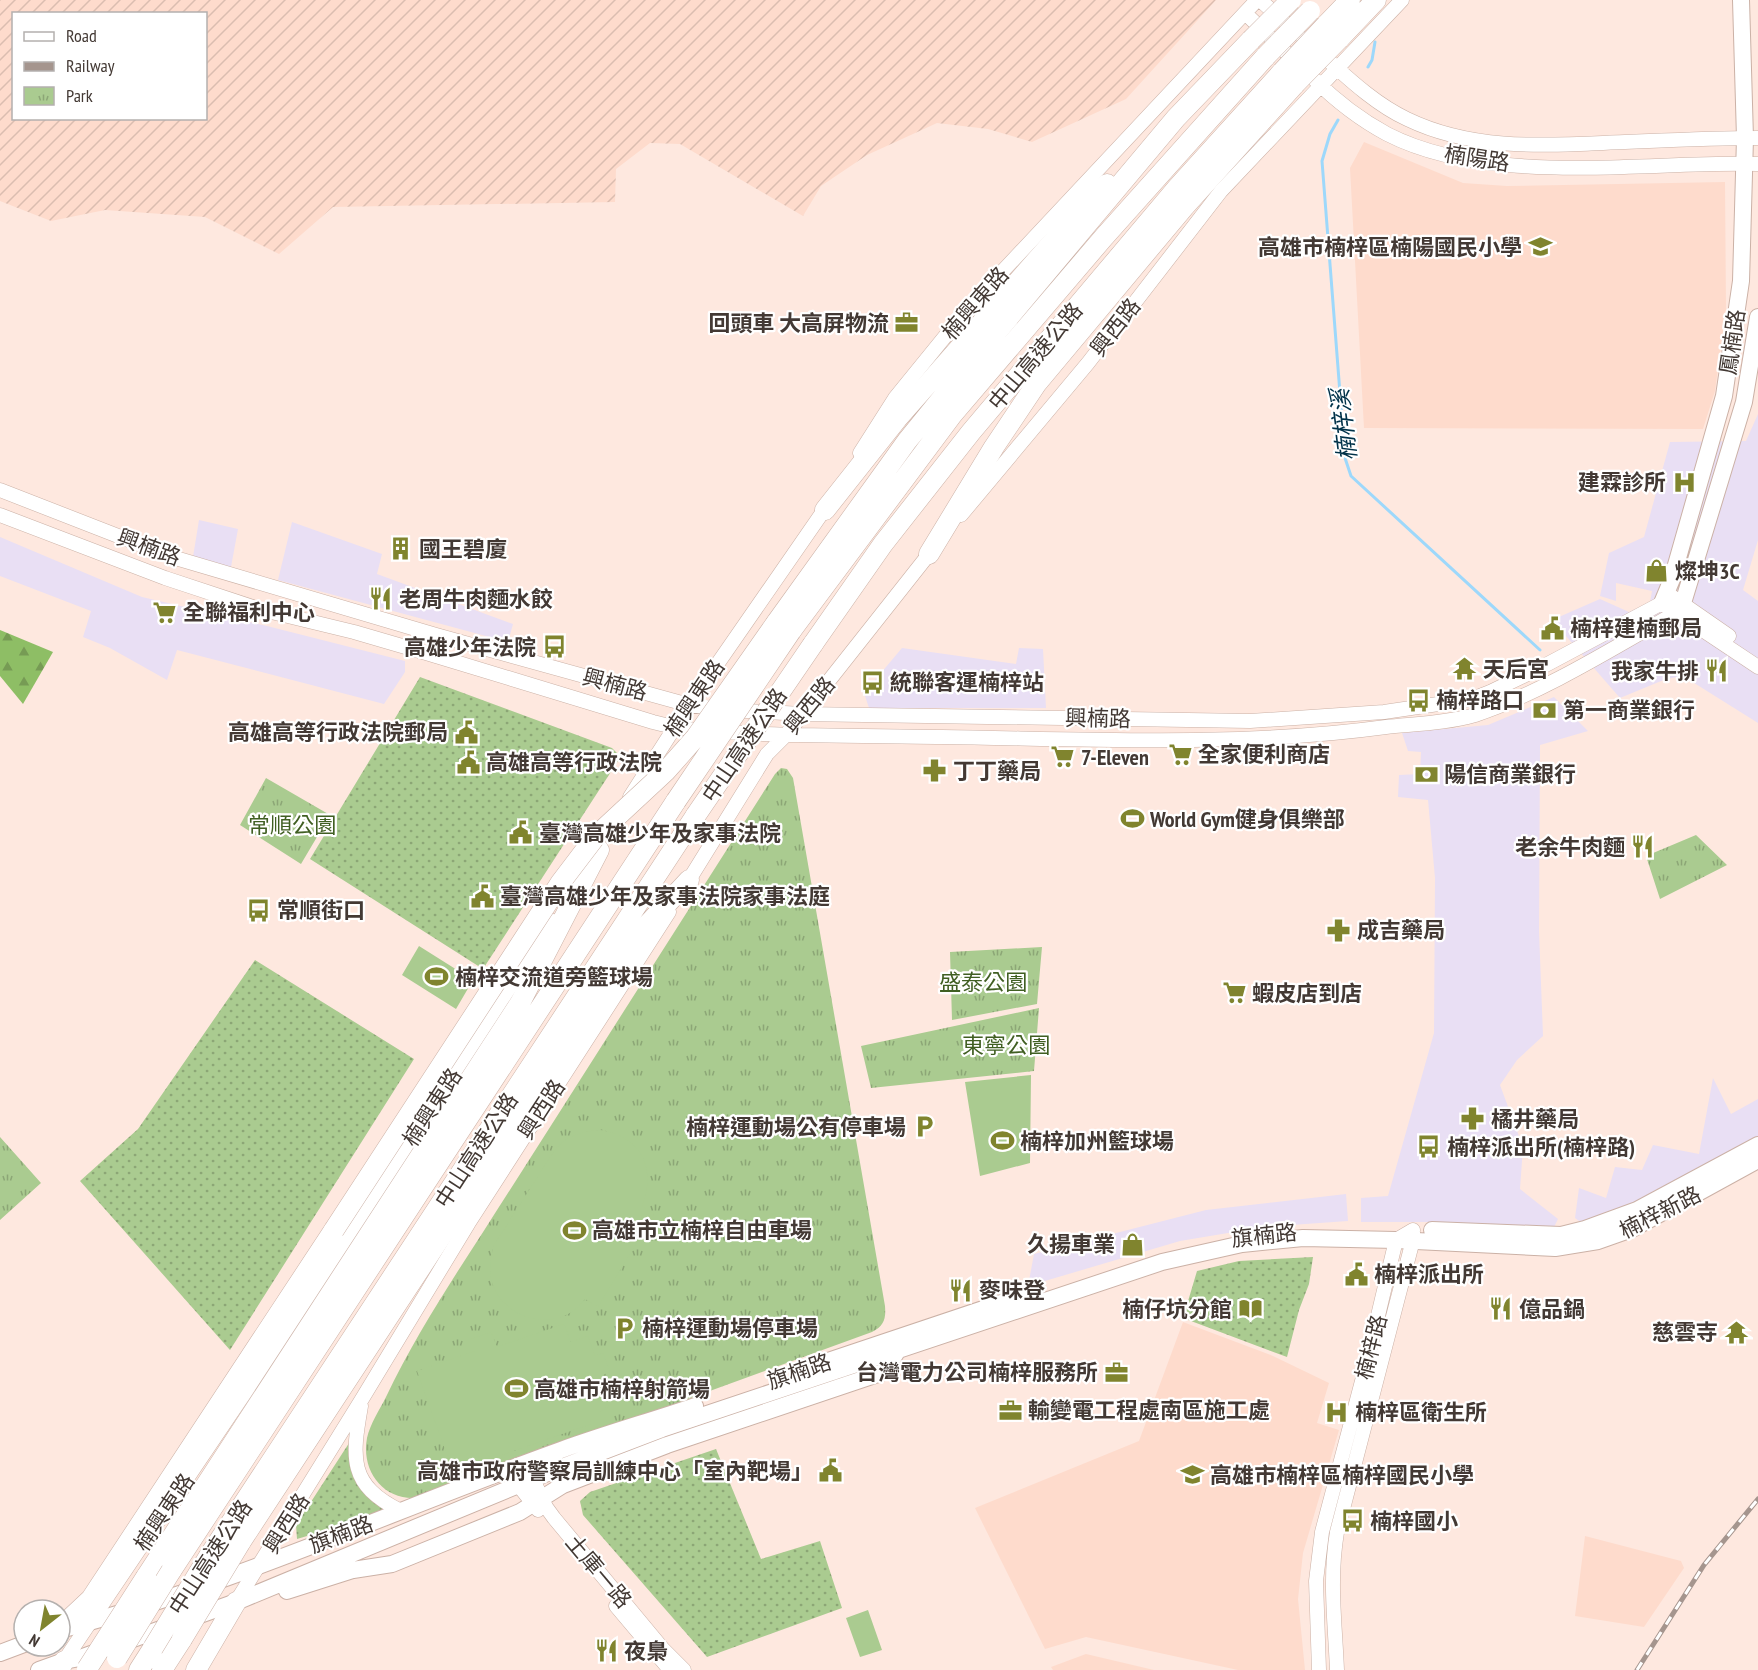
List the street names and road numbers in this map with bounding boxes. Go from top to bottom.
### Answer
street label: 楠陽路 [1442,139,1512,177]
street label: 楠興東路 [936,261,1014,345]
street label: 興西路 [1084,292,1146,362]
street label: 中山高速公路 [982,296,1088,416]
street label: 鳳楠路 [1714,307,1750,377]
street label: 興楠路 [113,523,185,571]
street label: 楠興東路 [658,654,730,742]
street label: 興楠路 [579,662,651,706]
street label: 興西路 [777,671,841,739]
street label: 中山高速公路 [695,682,793,808]
street label: 興楠路 [1065,703,1131,733]
street label: 楠興東路 [396,1062,468,1152]
street label: 興西路 [511,1074,571,1144]
street label: 中山高速公路 [428,1087,524,1213]
street label: 楠梓新路 [1614,1180,1706,1244]
street label: 旗楠路 [1230,1218,1298,1252]
street label: 楠梓路 [1349,1312,1393,1382]
street label: 旗楠路 [763,1347,835,1395]
street label: 楠興東路 [128,1468,200,1556]
street label: 興西路 [257,1488,315,1558]
street label: 中山高速公路 [162,1494,258,1620]
street label: 旗楠路 [305,1509,377,1559]
street label: 土庫一路 [560,1528,638,1614]

